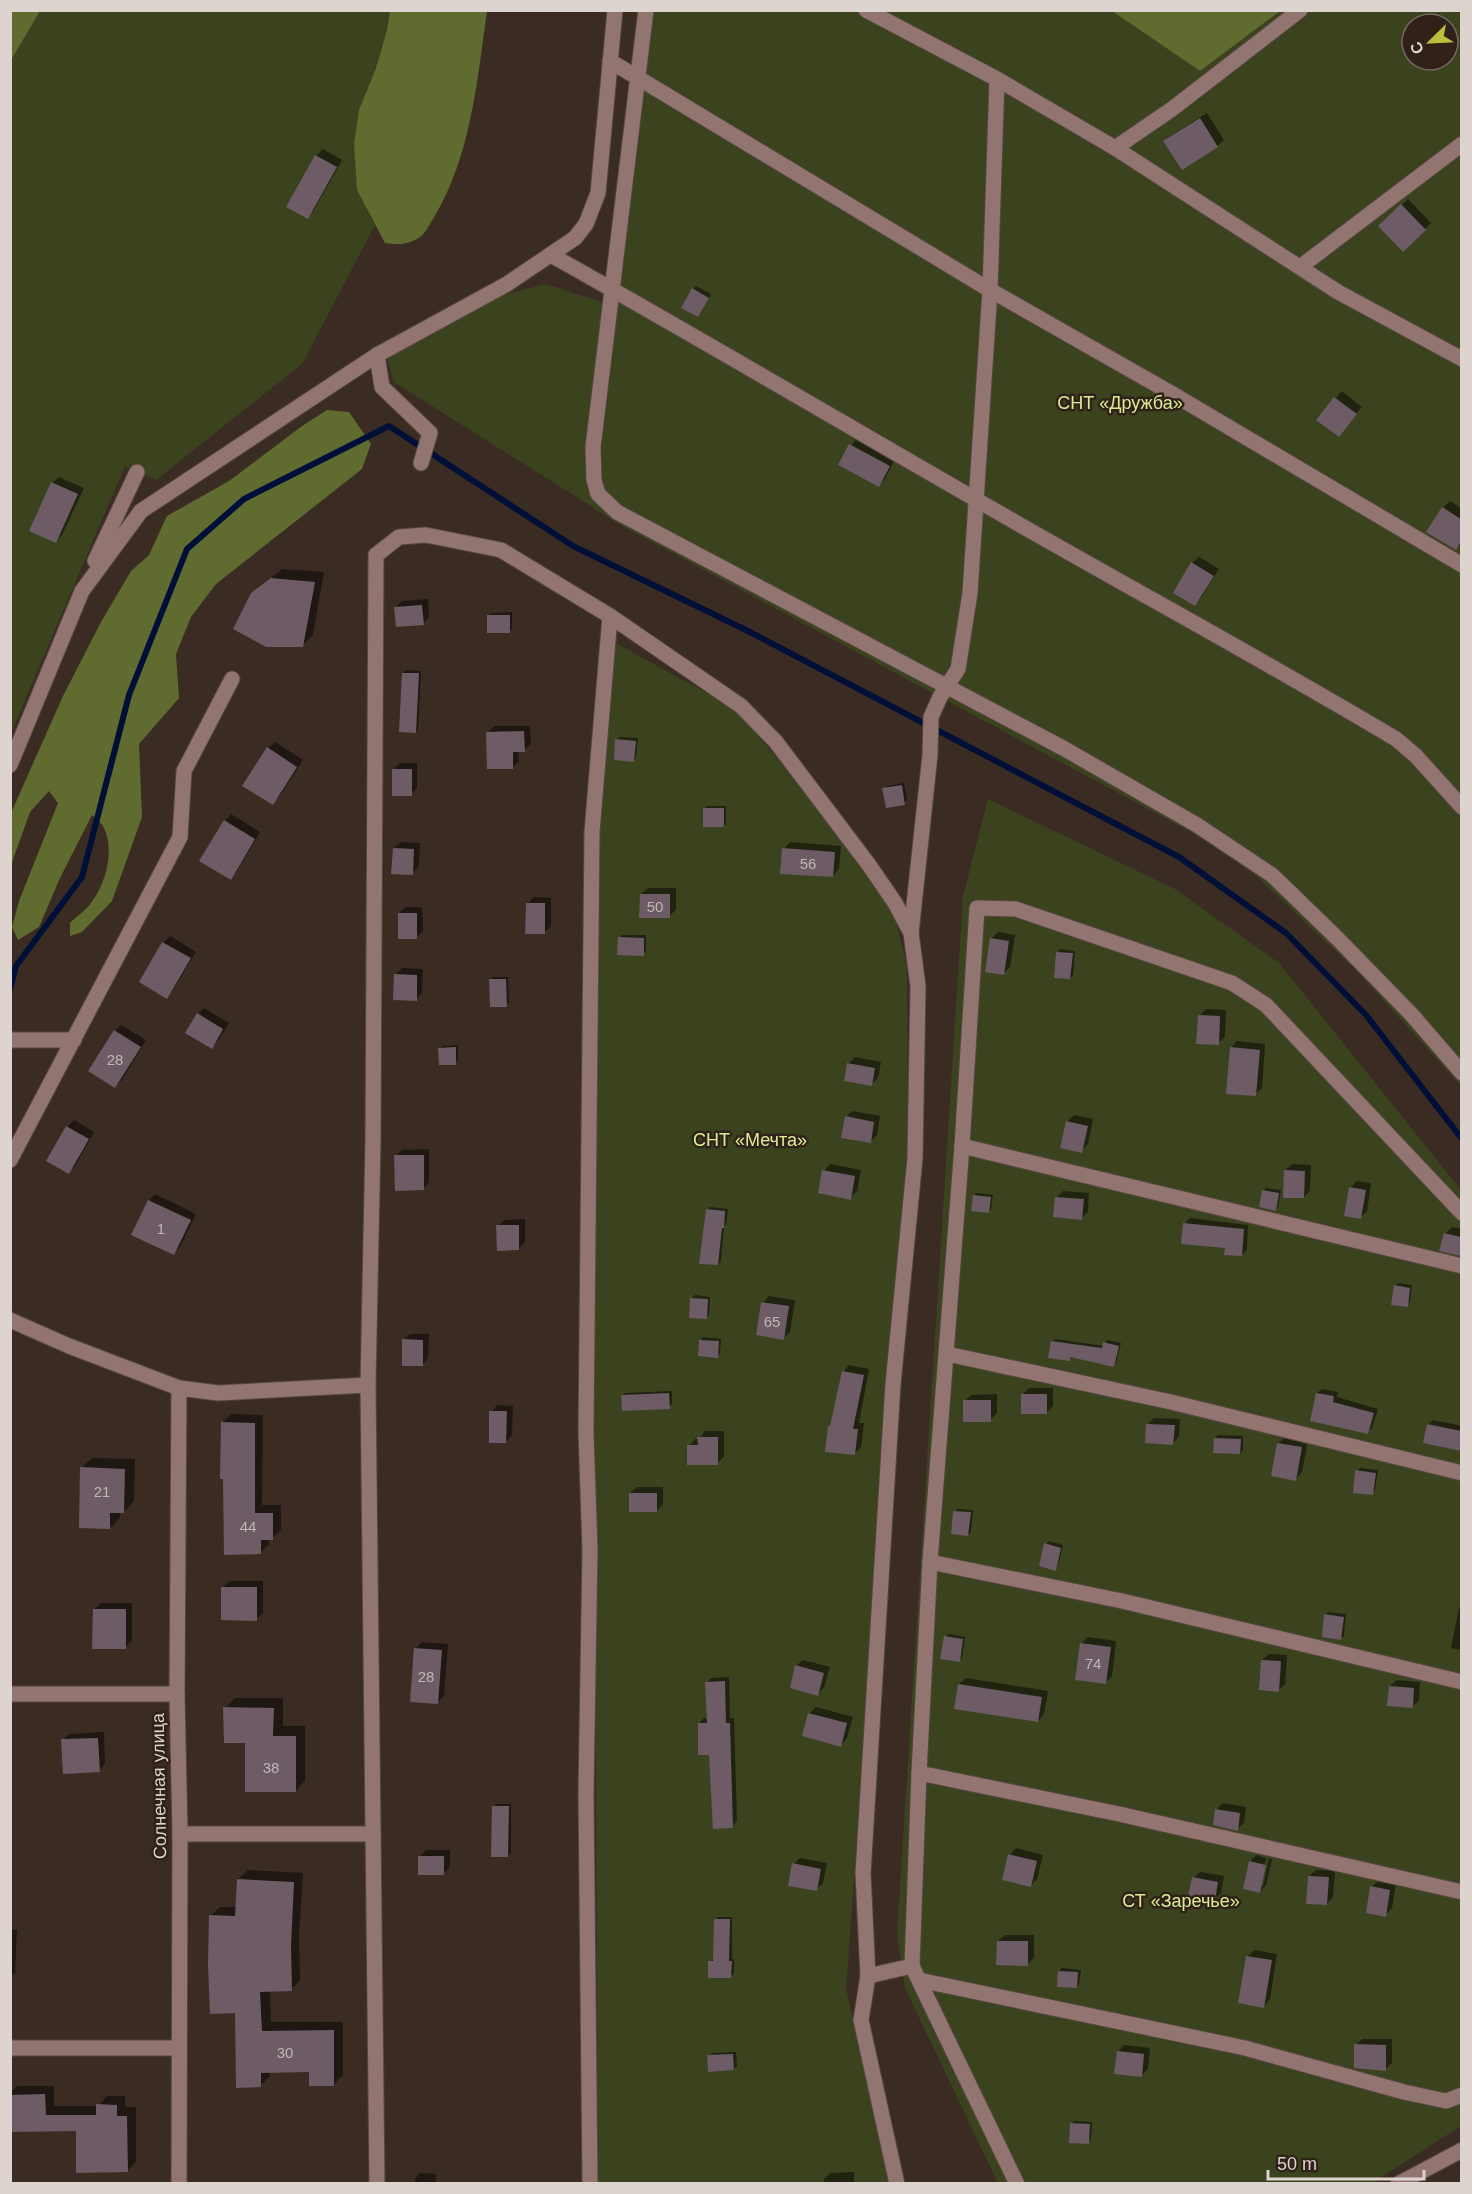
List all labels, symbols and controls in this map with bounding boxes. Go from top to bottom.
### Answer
north arrow [1400,12,1460,72]
text: С [1406,39,1427,57]
park label: СНТ «Дружба» [1057,393,1183,413]
house number: 56 [800,855,816,872]
house number: 50 [647,898,663,915]
house number: 28 [107,1051,123,1068]
park label: СНТ «Мечта» [693,1130,807,1150]
house number: 1 [157,1220,165,1237]
house number: 65 [764,1313,780,1330]
house number: 21 [94,1483,110,1500]
house number: 44 [240,1518,256,1535]
house number: 74 [1085,1655,1101,1672]
house number: 28 [418,1668,434,1685]
street label: Солнечная улица [148,1712,170,1859]
house number: 38 [263,1759,279,1776]
park label: СТ «Заречье» [1122,1891,1240,1911]
house number: 30 [277,2044,293,2061]
scale bar [1268,2143,1424,2181]
text: 50 m [1277,2154,1317,2174]

